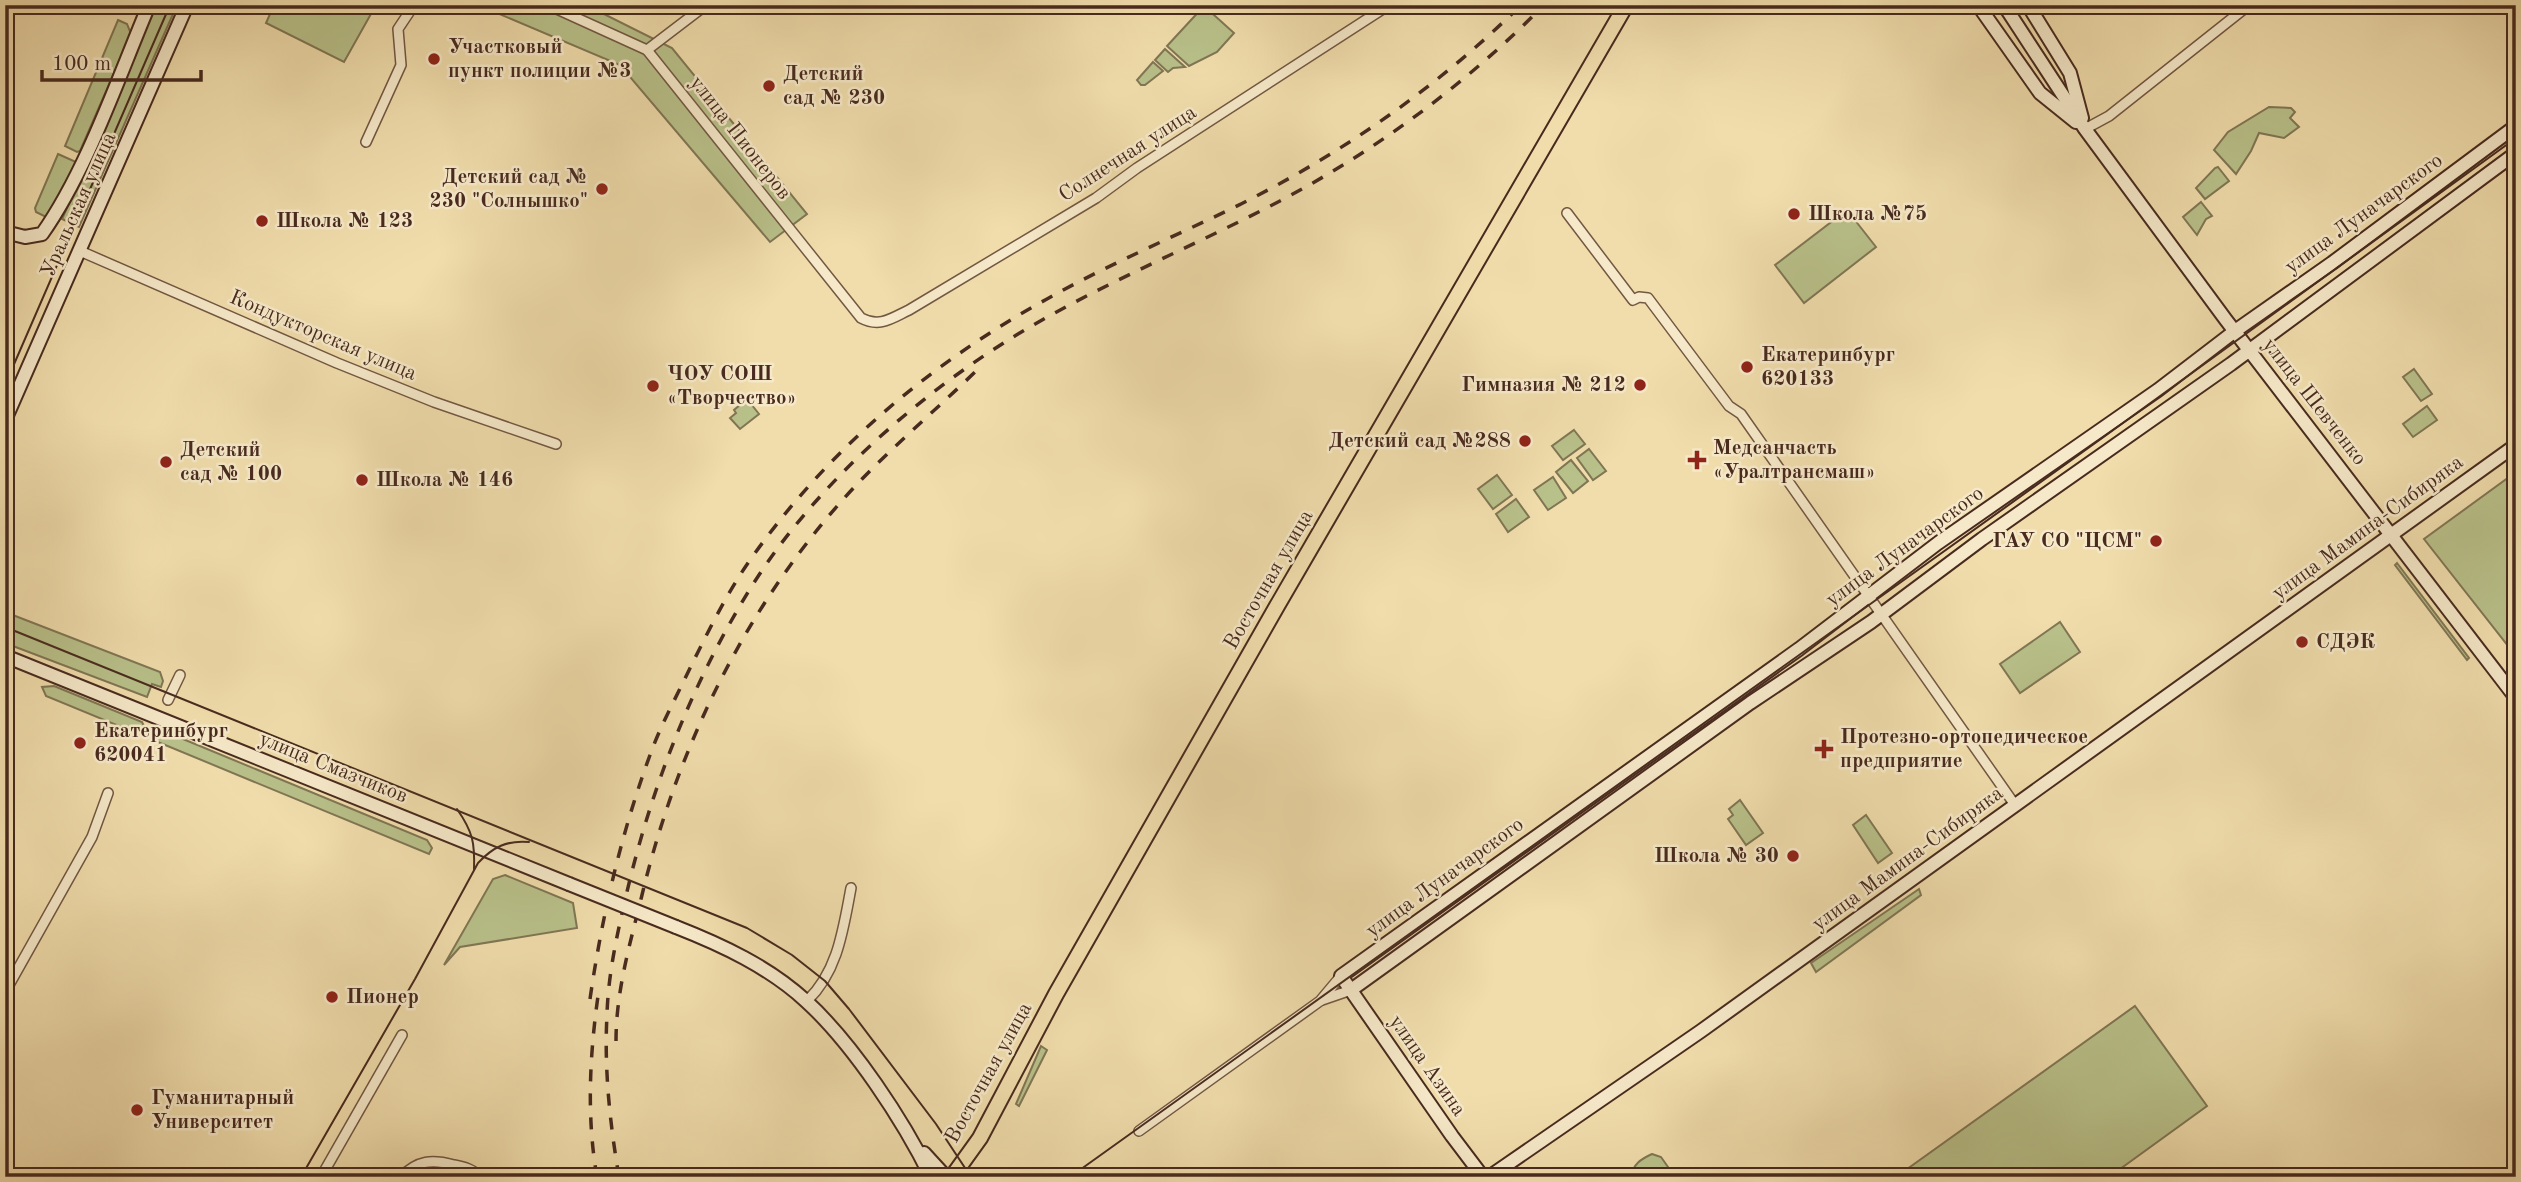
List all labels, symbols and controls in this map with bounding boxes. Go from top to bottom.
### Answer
place label: Участковый пункт полиции №3 [448,37,632,82]
scale bar [42,38,201,82]
marker: Участковый пункт полиции №3 [426,51,442,67]
text: 100 m [52,54,111,75]
place label: Детский сад № 230 [783,64,885,109]
street label: улица Пионеров [685,72,795,204]
marker: Детский сад № 230 [761,78,777,94]
street label: Солнечная улица [1056,102,1200,206]
street label: Уральская улица [38,129,120,281]
street label: улица Луначарского [2281,150,2447,278]
place label: Детский сад № 230 "Солнышко" [430,167,588,212]
marker: Детский сад № 230 "Солнышко" [594,181,610,197]
place label: Школа №75 [1808,204,1927,225]
marker: Школа №75 [1786,206,1802,222]
place label: Школа № 123 [276,211,413,232]
marker: Школа № 123 [254,213,270,229]
street label: Кондукторская улица [226,287,420,385]
street label: улица Шевченко [2258,334,2370,470]
place label: Екатеринбург 620133 [1761,345,1895,390]
marker: Екатеринбург 620133 [1739,359,1755,375]
place label: ЧОУ СОШ «Творчество» [667,364,797,409]
place label: Гимназия № 212 [1461,375,1626,396]
marker: Гимназия № 212 [1632,377,1648,393]
marker: ЧОУ СОШ «Творчество» [645,378,661,394]
place label: Детский сад №288 [1328,431,1511,452]
marker: Детский сад №288 [1517,433,1533,449]
place label: Медсанчасть «Уралтрансмаш» [1713,438,1875,483]
place label: Детский сад № 100 [180,440,282,485]
marker: Медсанчасть «Уралтрансмаш» [1687,450,1707,470]
street label: улица Мамина-Сибиряка [2269,452,2467,604]
marker: Детский сад № 100 [158,454,174,470]
place label: Школа № 146 [376,470,513,491]
marker: Школа № 146 [354,472,370,488]
street label: улица Луначарского [1822,483,1988,611]
street label: Восточная улица [1221,507,1317,653]
place label: ГАУ СО "ЦСМ" [1992,531,2142,552]
marker: ГАУ СО "ЦСМ" [2148,533,2164,549]
place label: СДЭК [2316,632,2375,653]
marker: СДЭК [2294,634,2310,650]
place label: Екатеринбург 620041 [94,721,228,766]
place label: Протезно-ортопедическое предприятие [1840,727,2088,772]
street label: улица Смазчиков [256,729,410,807]
marker: Екатеринбург 620041 [72,735,88,751]
marker: Протезно-ортопедическое предприятие [1814,739,1834,759]
street label: улица Мамина-Сибиряка [1809,783,2007,935]
street label: улица Луначарского [1362,814,1528,942]
place label: Школа № 30 [1654,846,1779,867]
marker: Школа № 30 [1785,848,1801,864]
place label: Пионер [346,987,419,1008]
marker: Пионер [324,989,340,1005]
street label: Восточная улица [942,999,1036,1147]
street label: улица Азина [1385,1012,1469,1120]
place label: Гуманитарный Университет [151,1088,294,1133]
marker: Гуманитарный Университет [129,1102,145,1118]

